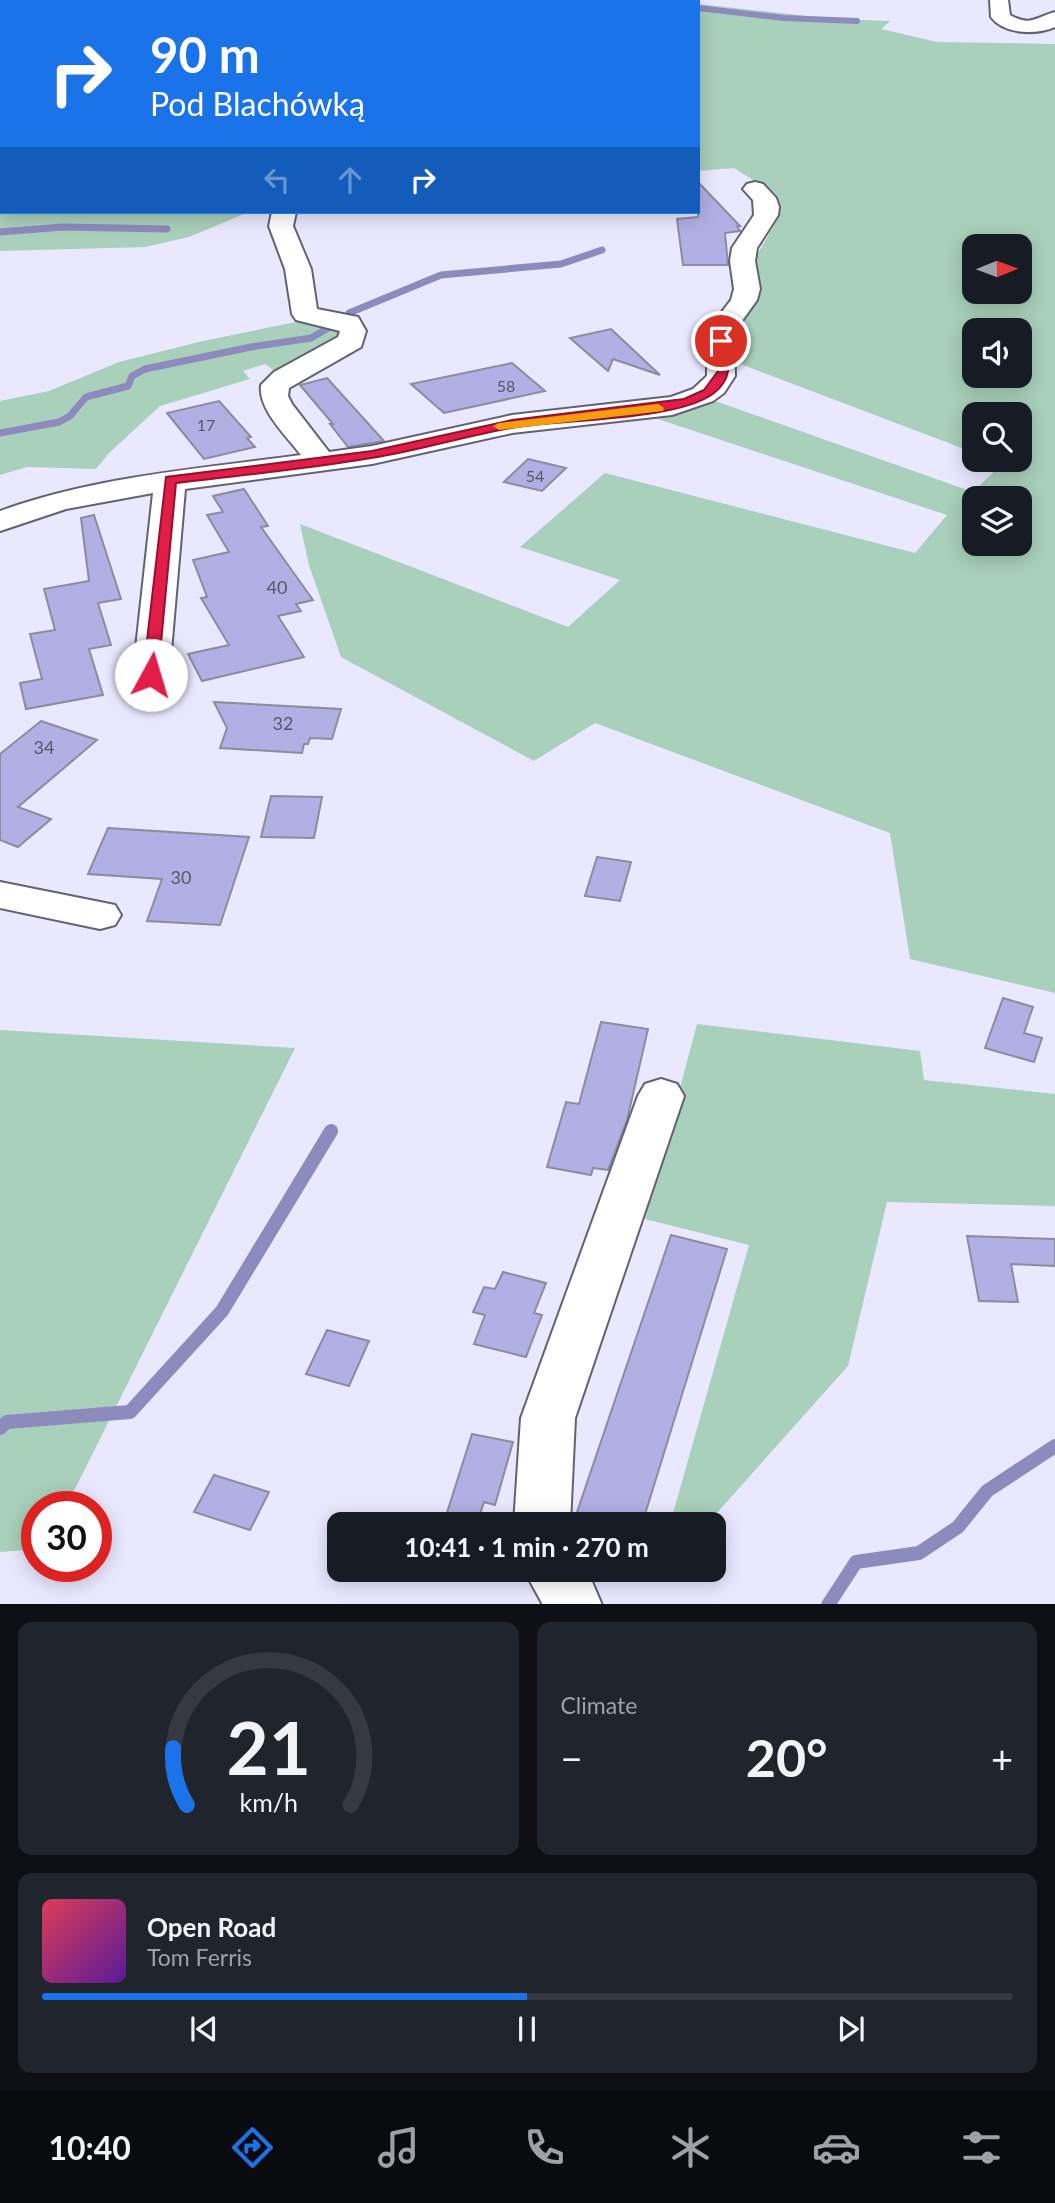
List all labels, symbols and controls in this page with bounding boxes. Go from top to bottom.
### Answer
text: 90 m [150,25,260,83]
icon: right [35,28,126,119]
text: Pod Blachówką [150,84,365,123]
icon: left [258,161,296,199]
icon: ahead [331,161,369,199]
icon: right [404,161,442,199]
north arrow [962,234,1032,304]
map controls [962,234,1032,556]
pin [691,311,751,371]
button: sound [962,318,1032,388]
icon: arrive [702,322,740,360]
house number: 58 [497,376,515,395]
button: search [962,402,1032,472]
house number: 17 [197,415,215,434]
house number: 54 [526,466,544,485]
button: layers [962,486,1032,556]
house number: 40 [267,576,287,598]
position arrow [114,638,188,712]
house number: 32 [273,712,293,734]
house number: 34 [34,736,54,758]
house number: 30 [171,866,191,888]
speed limit sign: 30 [21,1491,112,1582]
text: 10:41 · 1 min · 270 m [404,1531,649,1563]
text: Climate [561,1691,637,1719]
text: 21 [226,1703,310,1791]
text: 20° [746,1726,828,1788]
text: − [561,1735,583,1781]
text: + [991,1735,1013,1781]
text: km/h [239,1786,298,1816]
text: Open Road [147,1911,276,1943]
text: Tom Ferris [147,1943,252,1971]
icon: previous [185,2010,223,2048]
icon: pause [508,2010,546,2048]
icon: next [832,2010,870,2048]
icon: directions [228,2123,277,2172]
icon: music [374,2123,423,2172]
icon: phone [520,2123,569,2172]
icon: climate [666,2123,715,2172]
icon: car [812,2123,861,2172]
icon: filters [957,2123,1006,2172]
text: 10:40 [48,2128,131,2167]

